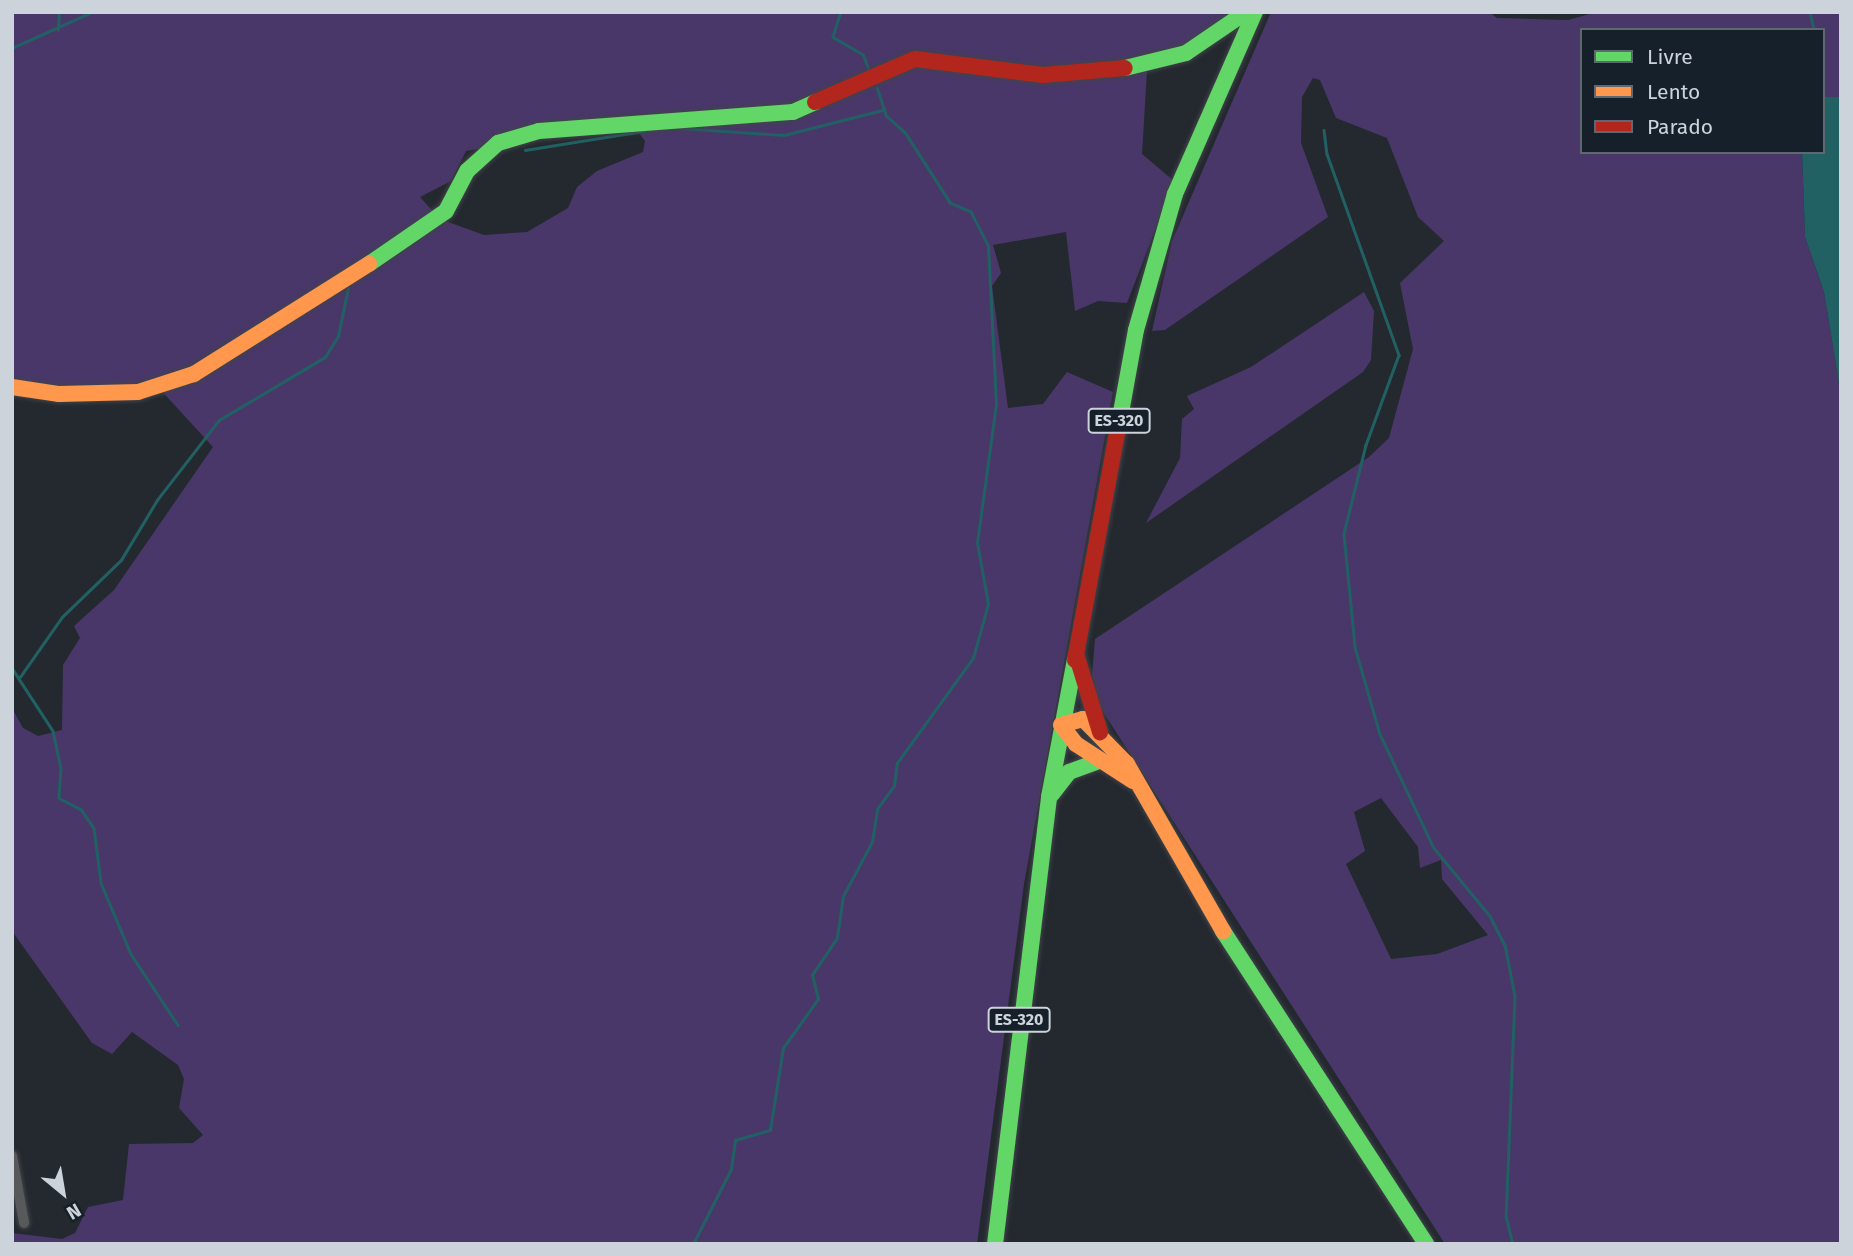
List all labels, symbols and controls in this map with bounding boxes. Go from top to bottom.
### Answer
legend [1580,28,1825,154]
text: Livre [1647,44,1693,70]
text: Lento [1647,79,1700,105]
text: Parado [1647,114,1713,140]
road number: ES-320 [1088,408,1150,434]
road number: ES-320 [988,1008,1050,1032]
north arrow [28,1158,98,1228]
text: N [63,1199,85,1225]

